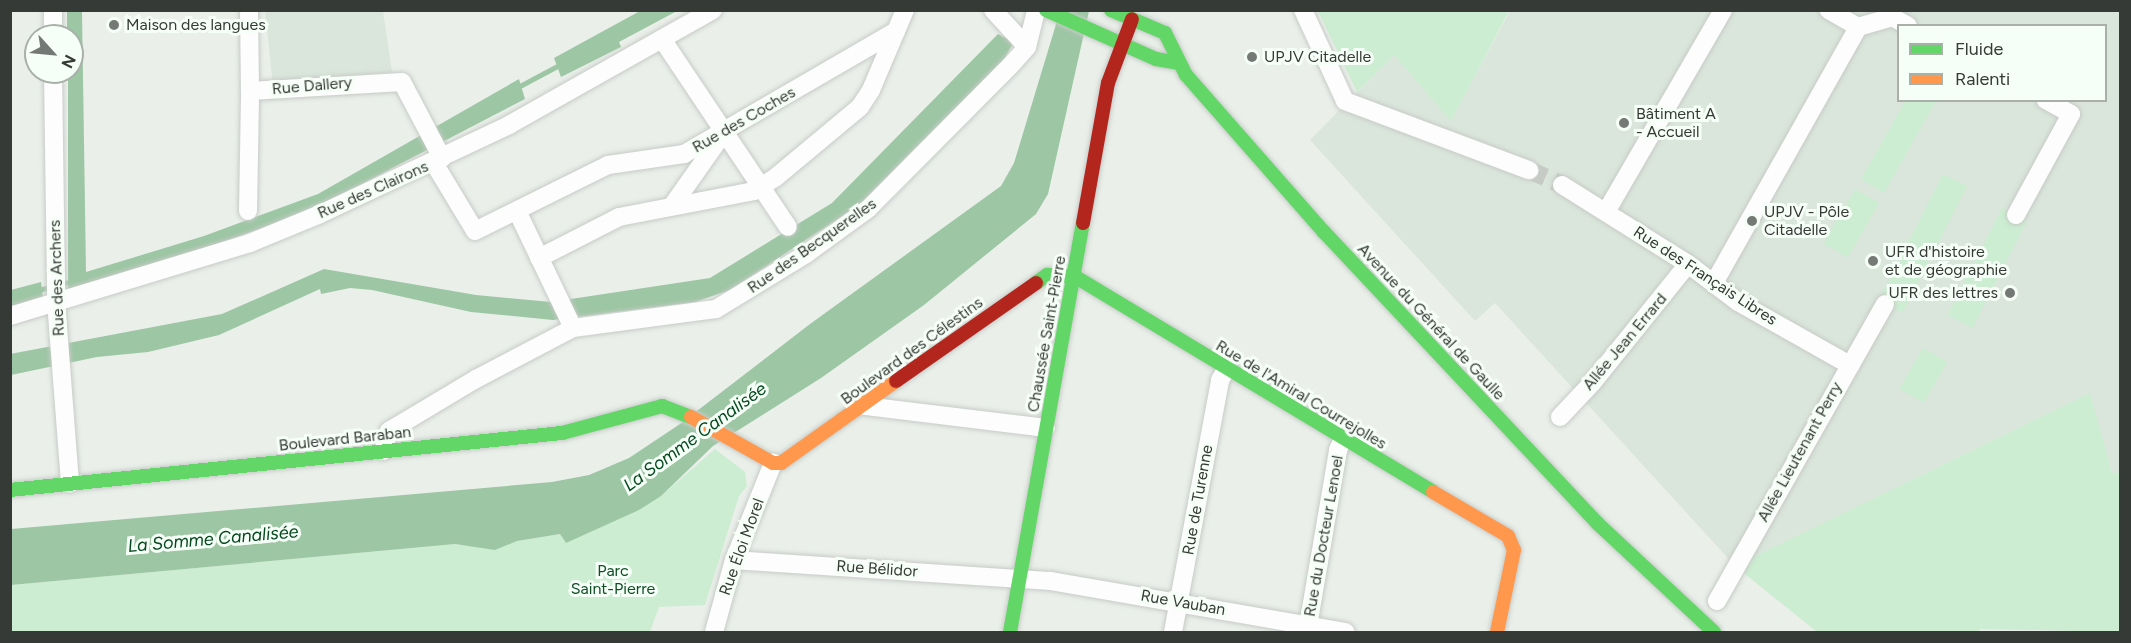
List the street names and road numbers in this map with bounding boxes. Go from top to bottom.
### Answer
street label: Rue Dallery [271,73,353,99]
street label: Rue des Coches [689,83,799,157]
street label: Rue des Clairons [315,157,431,223]
street label: Rue des Becquerelles [744,194,880,298]
street label: Rue des Archers [45,219,69,337]
street label: Rue des Français Libres [1630,222,1780,330]
street label: Avenue du Général de Gaulle [1353,240,1509,404]
street label: Chaussée Saint-Pierre [1024,254,1070,414]
street label: Allée Jean Errard [1579,290,1671,394]
street label: Boulevard des Célestins [837,293,987,409]
street label: Rue de l'Amiral Courrejolles [1212,336,1390,454]
street label: Allée Lieutenant Perry [1754,379,1846,525]
street label: Boulevard Baraban [278,423,412,455]
street label: Rue de Turenne [1179,443,1217,557]
street label: Rue du Docteur Lenoel [1300,454,1348,618]
street label: Rue Éloi Morel [716,496,768,598]
street label: Rue Bélidor [836,557,918,581]
street label: Rue Vauban [1139,586,1227,620]

